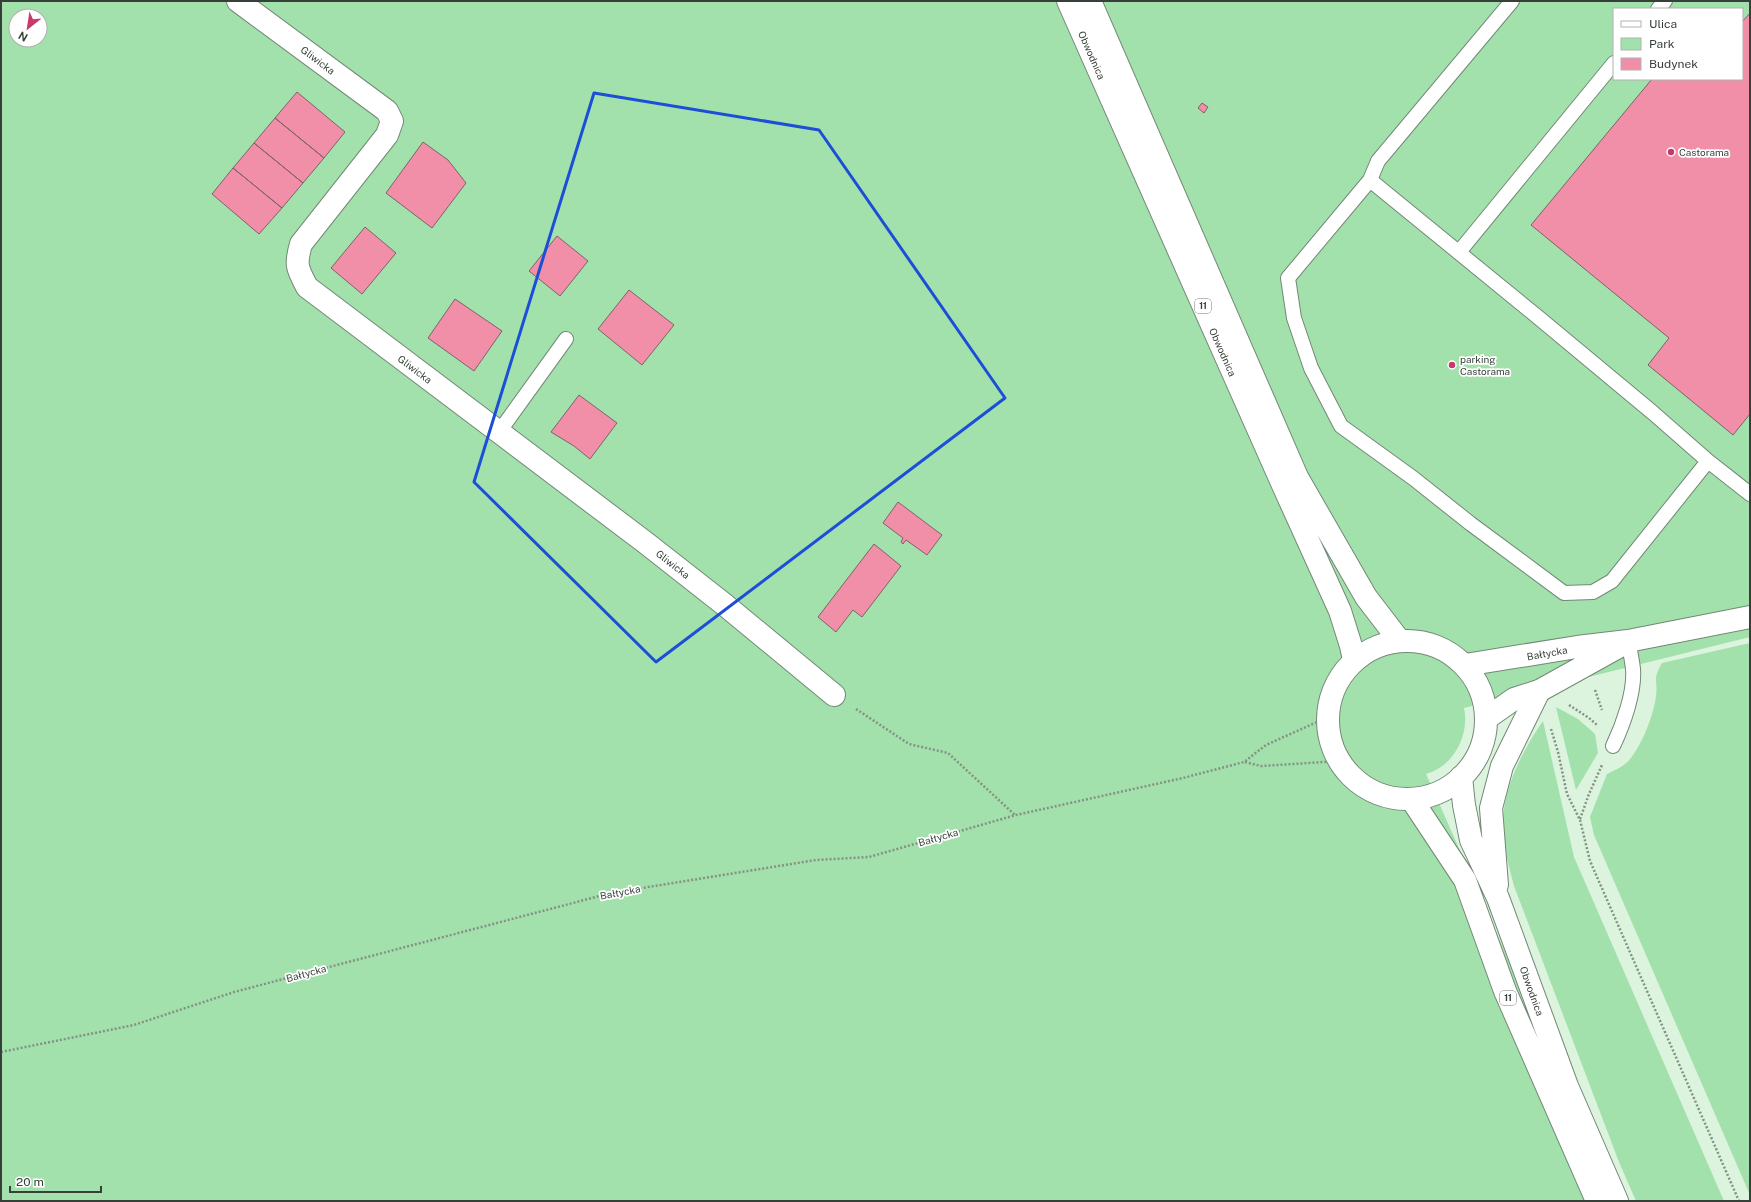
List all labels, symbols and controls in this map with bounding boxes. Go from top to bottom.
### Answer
north arrow [8,8,48,48]
legend [1613,8,1743,80]
text: Ulica [1649,17,1677,31]
text: N [16,29,30,44]
street label: Obwodnica [1076,29,1108,81]
text: Park [1649,37,1675,51]
street label: Gliwicka [299,43,337,77]
text: Budynek [1649,57,1698,71]
place label: Castorama [1679,146,1729,158]
marker: Castorama [1666,147,1676,157]
road number: 11 [1195,299,1211,313]
street label: Obwodnica [1207,326,1239,378]
street label: Gliwicka [396,352,434,386]
place label: parking Castorama [1460,353,1510,377]
marker: parking Castorama [1447,360,1457,370]
street label: Gliwicka [654,547,692,581]
street label: Bałtycka [1526,644,1568,662]
street label: Bałtycka [917,826,959,848]
street label: Bałtycka [599,882,641,902]
street label: Bałtycka [285,962,327,984]
street label: Obwodnica [1518,965,1546,1017]
road number: 11 [1500,991,1516,1005]
scale bar [10,1168,101,1194]
text: 20 m [16,1175,44,1189]

